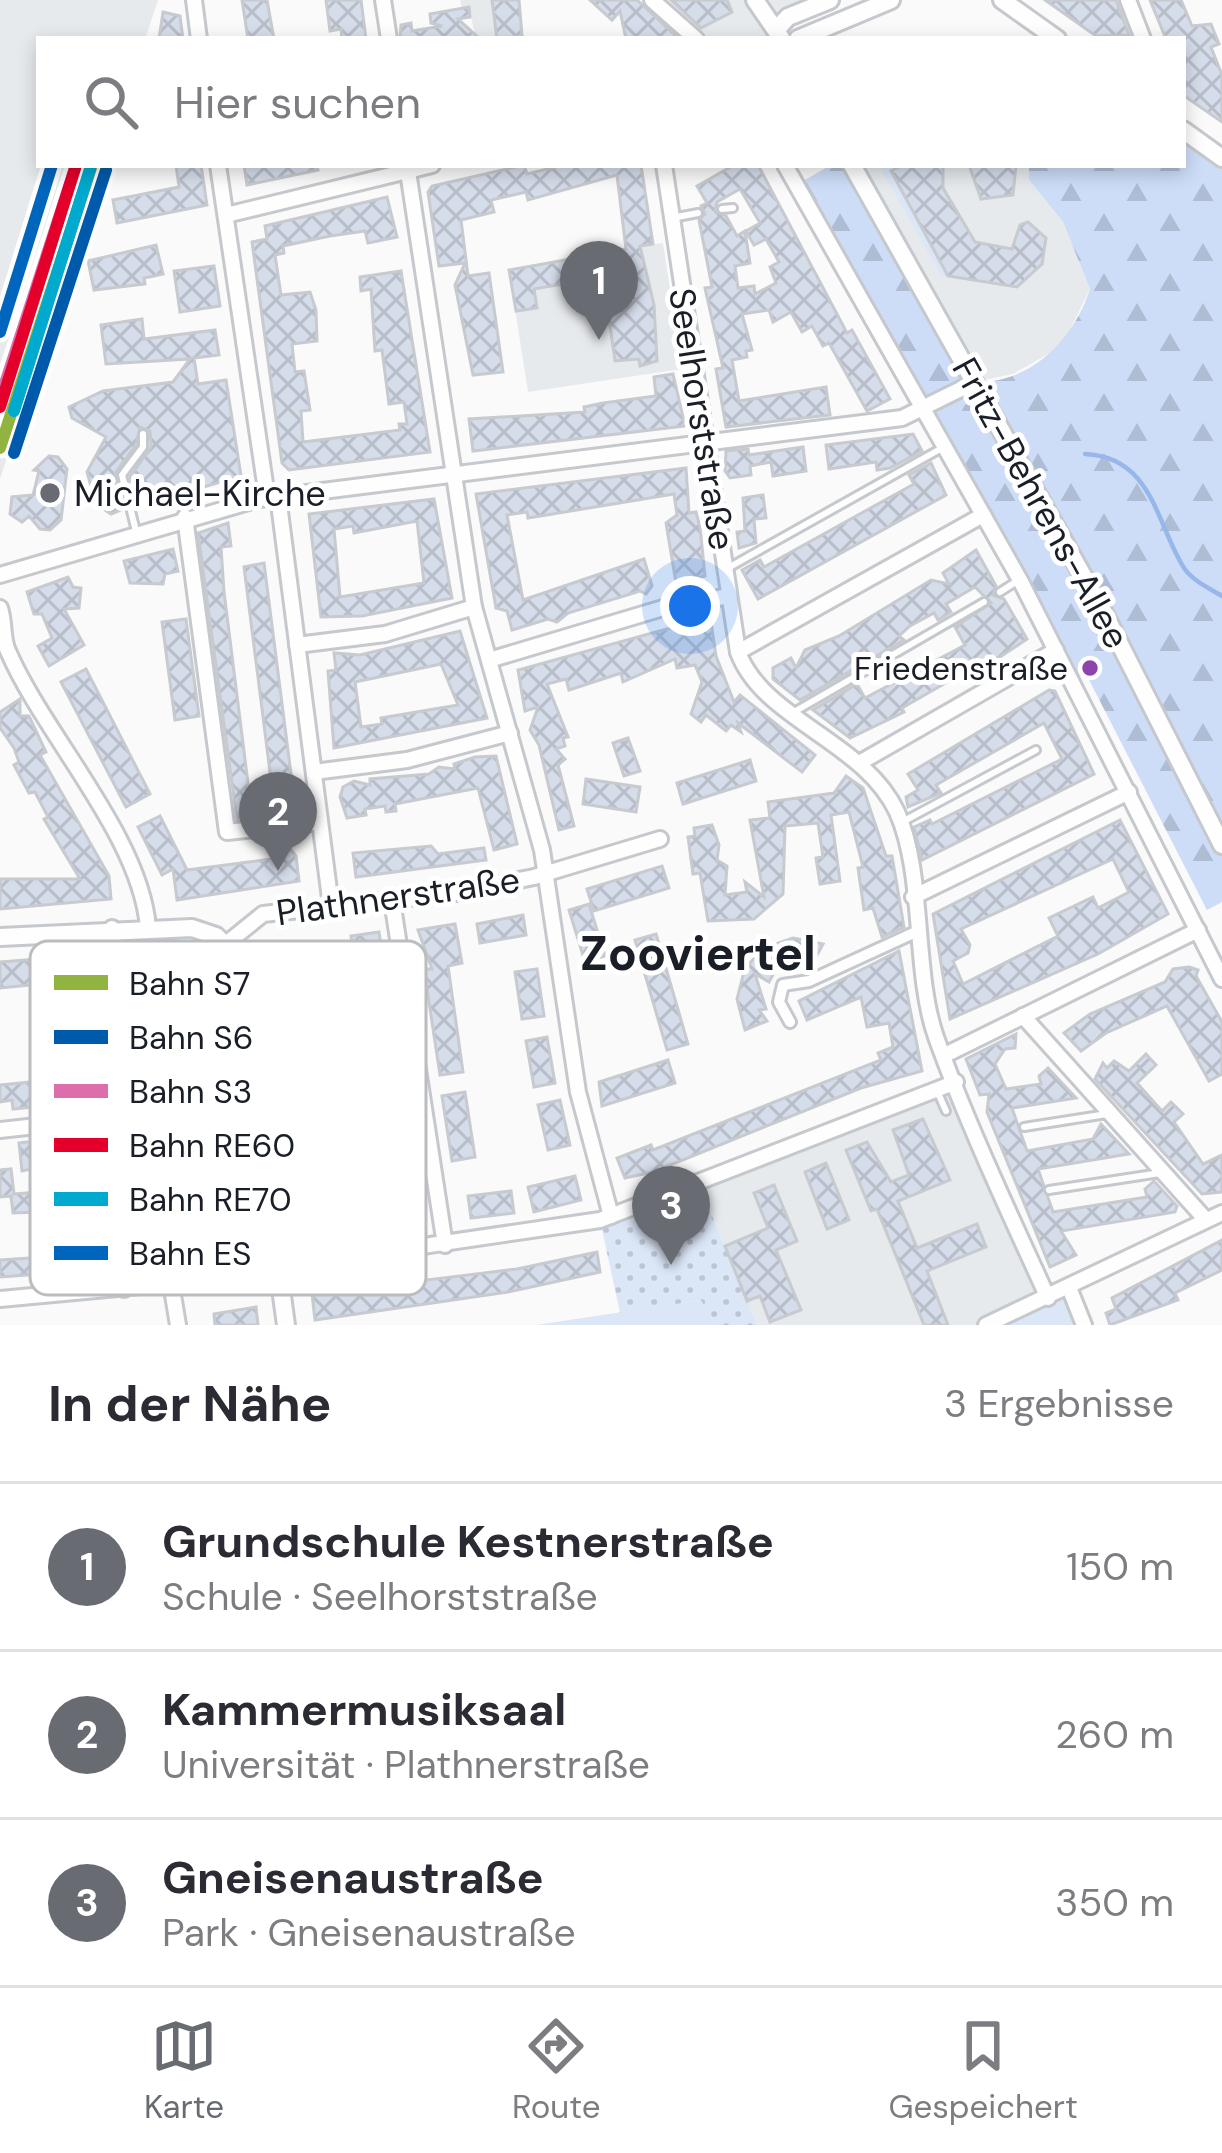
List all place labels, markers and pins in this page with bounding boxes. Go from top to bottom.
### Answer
pin: 1 [560,241,638,340]
place label: Michael-Kirche [74,470,326,517]
marker: Michael-Kirche [37,480,63,506]
place label: Friedenstraße [854,647,1068,690]
marker: Friedenstraße [1079,657,1101,679]
pin: 2 [239,772,317,871]
pin: 3 [632,1166,710,1265]

